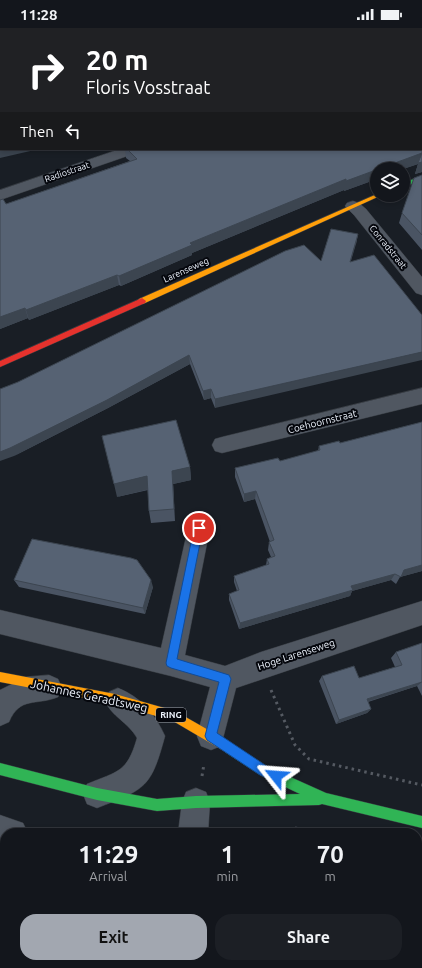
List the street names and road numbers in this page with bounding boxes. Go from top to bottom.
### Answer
street label: Radiostraat [43,160,91,184]
street label: Conradstraat [367,223,409,271]
street label: Larenseweg [162,256,210,284]
street label: Coehoornstraat [287,408,358,435]
street label: Hoge Larenseweg [256,637,336,672]
street label: Johannes Geradtsweg [29,677,149,714]
road number: RING [156,708,186,722]

